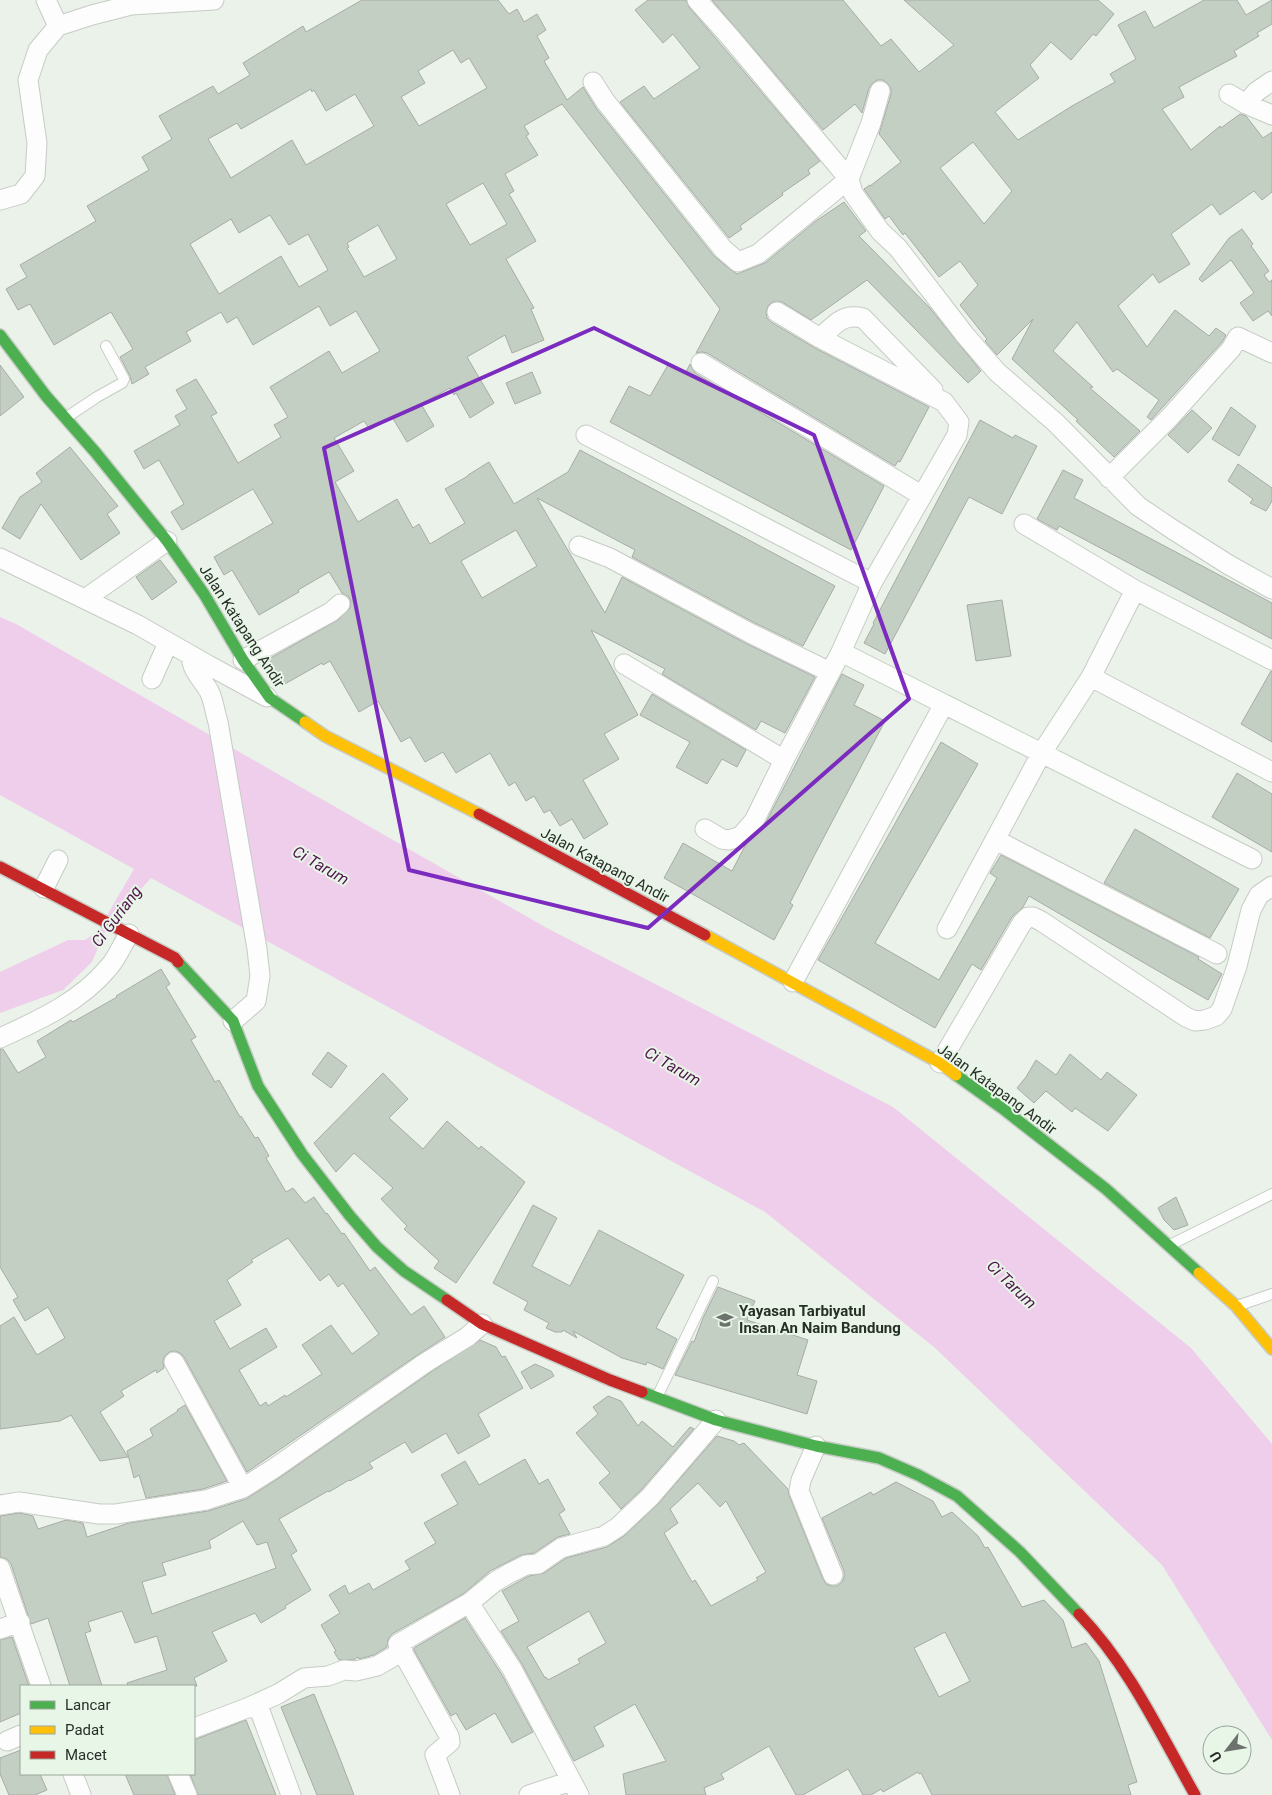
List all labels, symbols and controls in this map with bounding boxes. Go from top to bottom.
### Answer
street label: Jalan Katapang Andir [195,561,289,691]
street label: Jalan Katapang Andir [538,823,672,907]
water label: Ci Tarum [289,842,352,889]
water label: Ci Guriang [87,882,146,951]
street label: Jalan Katapang Andir [934,1040,1060,1138]
water label: Ci Tarum [641,1043,704,1090]
water label: Ci Tarum [983,1256,1040,1313]
place label: Yayasan Tarbiyatul Insan An Naim Bandung [739,1302,901,1337]
school or university icon: Yayasan Tarbiyatul Insan An Naim Bandung [715,1310,735,1330]
legend [20,1685,195,1775]
text: Lancar [65,1696,111,1714]
text: Padat [65,1721,104,1739]
north arrow [1202,1725,1252,1775]
text: Macet [65,1746,107,1764]
text: U [1207,1749,1225,1765]

